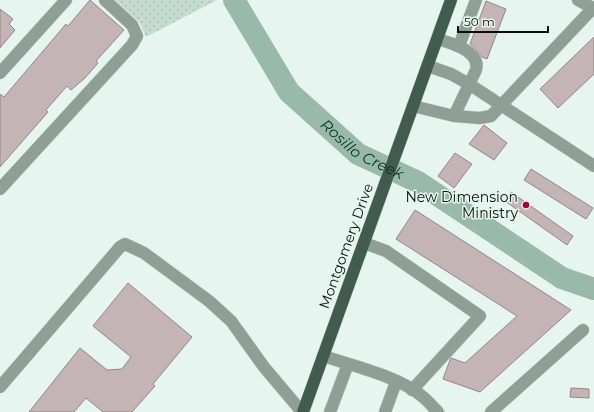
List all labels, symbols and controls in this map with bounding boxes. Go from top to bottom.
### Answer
scale bar [458,8,548,34]
text: 50 m [464,14,495,29]
water label: Rosillo Creek [317,115,408,184]
street label: Montgomery Drive [315,181,377,311]
place label: New Dimension Ministry [405,188,518,222]
marker: New Dimension Ministry [521,200,531,210]

